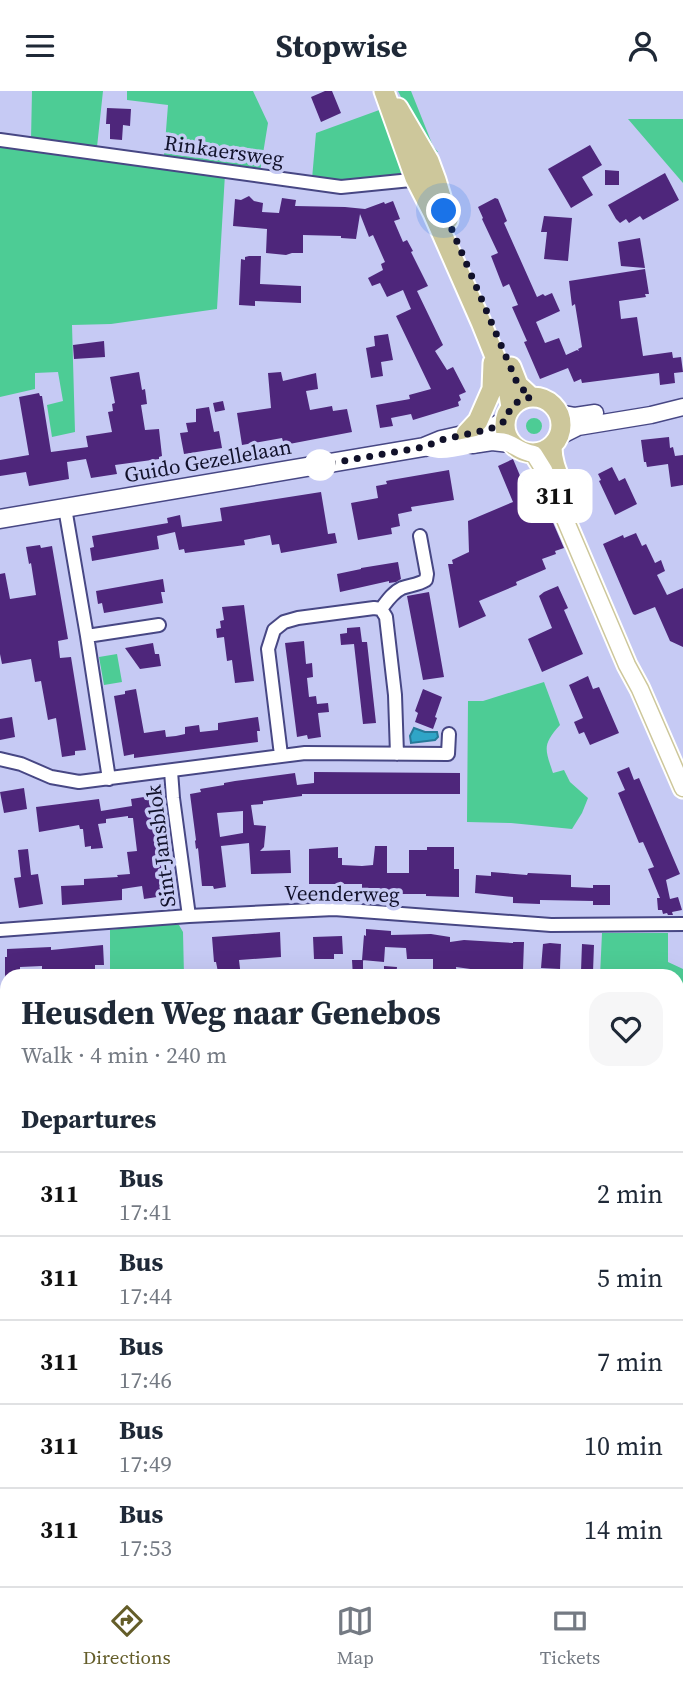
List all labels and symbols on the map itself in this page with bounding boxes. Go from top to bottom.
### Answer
street label: Rinkaersweg [162,128,286,173]
your location [426,193,461,228]
street label: Guido Gezellelaan [122,431,294,489]
unlabelled marker [305,450,335,480]
line badge: 311 [515,473,595,519]
street label: Sint-Jansblok [139,783,182,909]
street label: Veenderweg [284,878,400,909]

